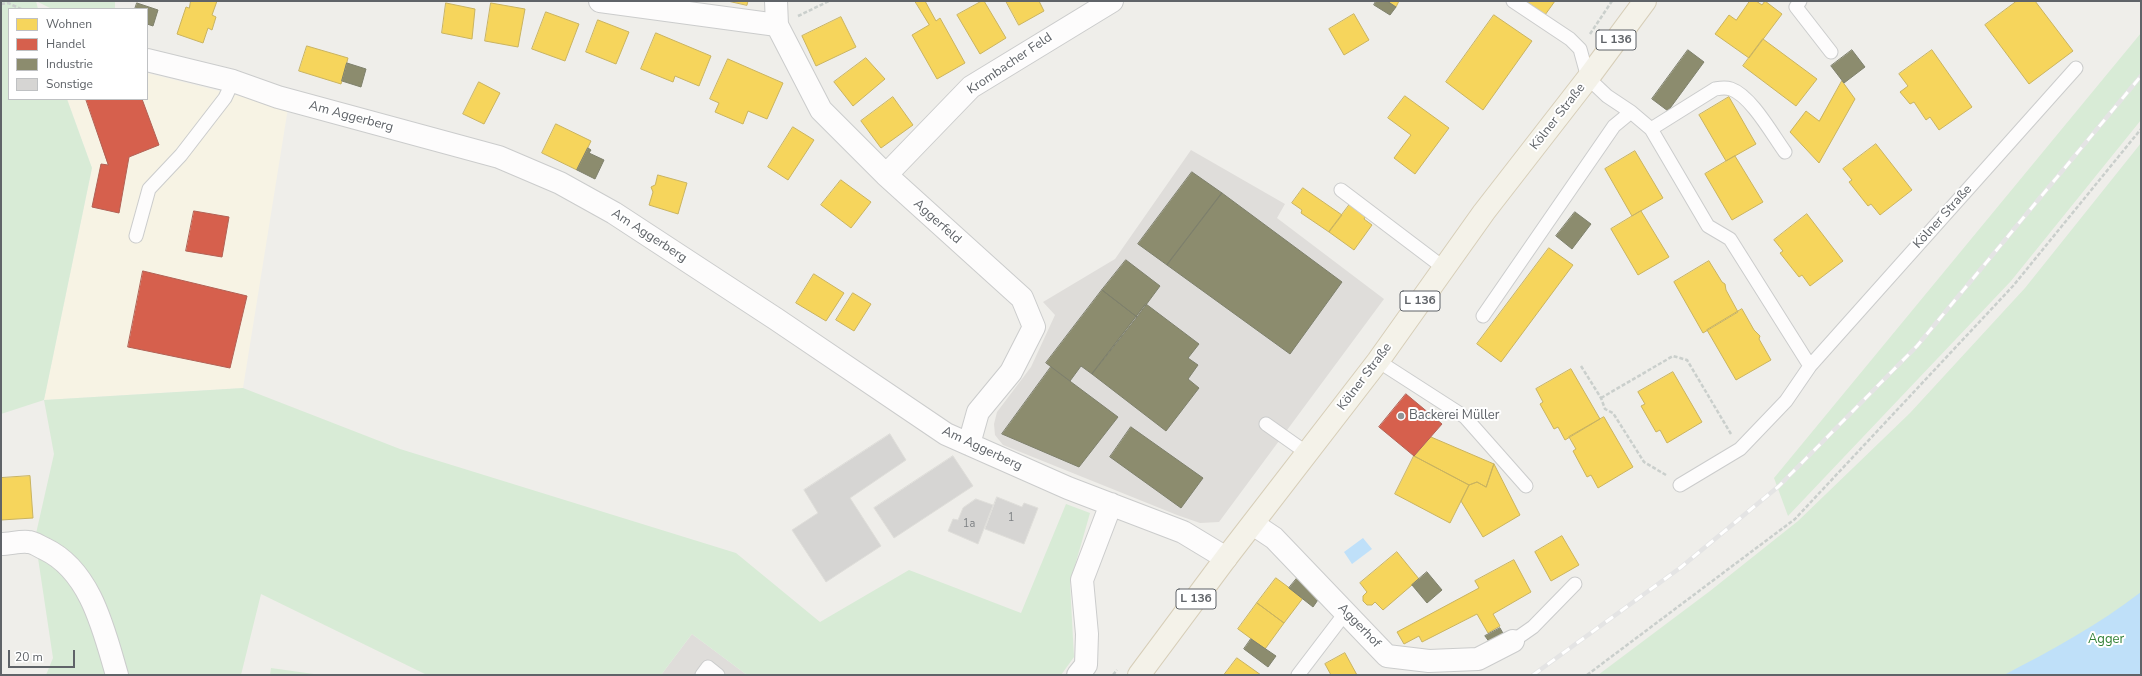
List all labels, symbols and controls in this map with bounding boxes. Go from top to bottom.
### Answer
legend [8,8,148,100]
text: Wohnen [46,16,92,32]
street label: Krombacher Feld [965,30,1055,98]
road number: L 136 [1596,30,1636,50]
text: Handel [46,36,85,52]
text: Industrie [46,56,93,72]
text: Sonstige [46,76,93,92]
street label: Kölner Straße [1527,81,1589,153]
street label: Am Aggerberg [307,98,395,136]
street label: Kölner Straße [1910,182,1976,252]
street label: Aggerfeld [910,196,964,248]
street label: Am Aggerberg [608,206,690,266]
road number: L 136 [1400,291,1440,311]
street label: Kölner Straße [1335,340,1395,414]
place label: Backerei Müller [1409,408,1499,424]
marker: Backerei Müller [1396,411,1406,421]
street label: Am Aggerberg [939,424,1025,474]
house number: 1 [1008,511,1014,525]
house number: 1a [963,517,975,531]
road number: L 136 [1176,589,1216,609]
street label: Aggerhof [1334,601,1384,651]
park label: Agger [2088,632,2124,648]
scale bar [10,642,77,668]
text: 20 m [15,649,43,665]

